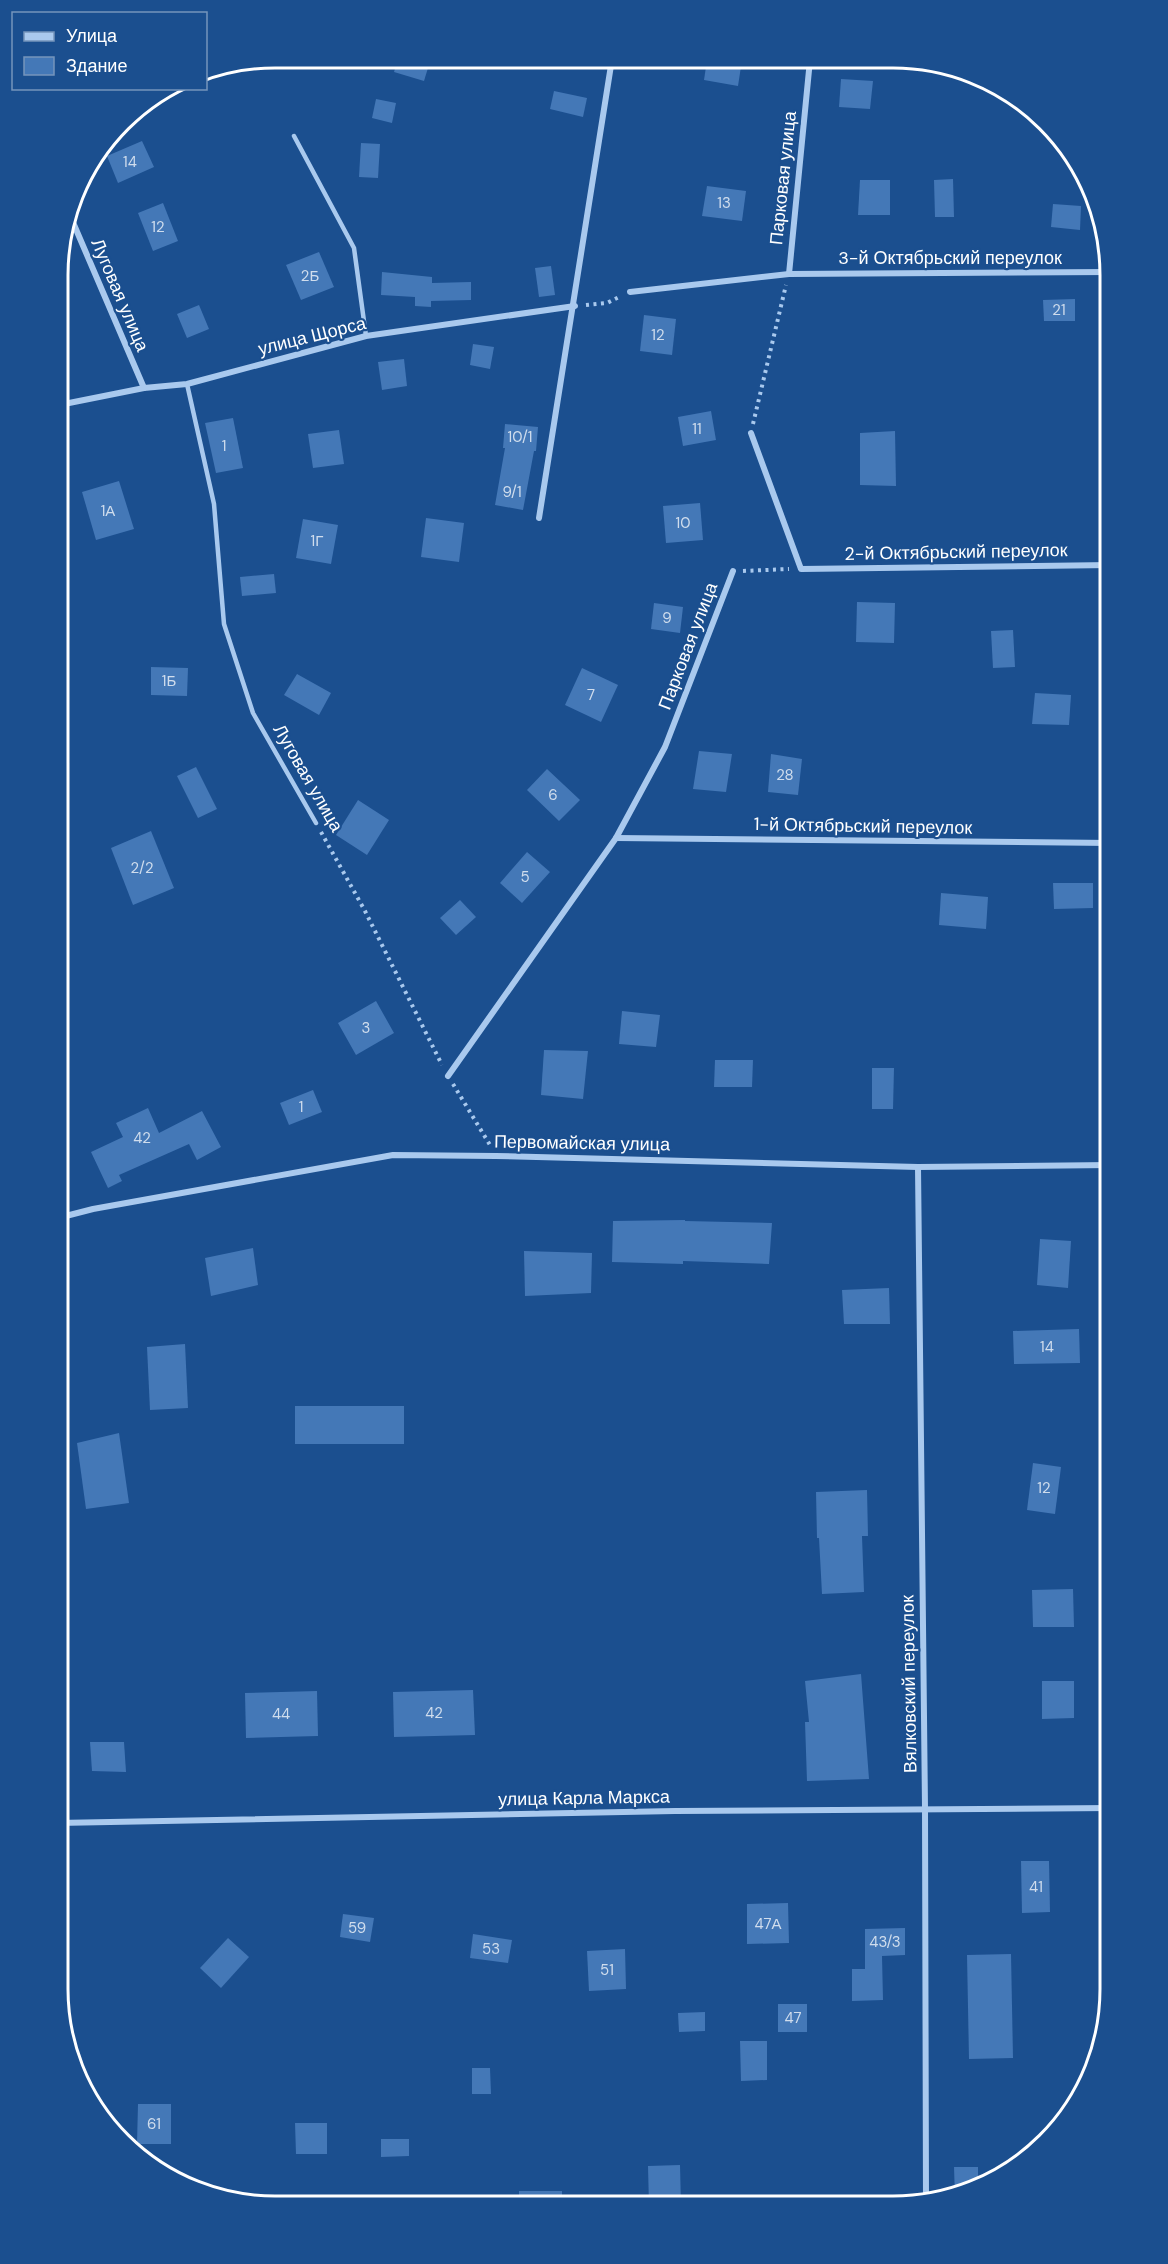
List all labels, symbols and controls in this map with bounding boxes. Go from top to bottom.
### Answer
legend [12,12,207,90]
text: Улица [66,24,118,48]
text: Здание [66,54,127,78]
street label: Парковая улица [764,109,802,246]
house number: 14 [123,152,137,172]
house number: 13 [717,193,731,213]
house number: 12 [151,217,165,237]
street label: Луговая улица [85,235,155,356]
street label: 3-й Октябрьский переулок [838,246,1062,270]
house number: 2Б [301,266,319,286]
house number: 21 [1052,300,1066,320]
street label: улица Щорса [256,311,369,361]
house number: 12 [651,325,665,345]
house number: 11 [692,419,702,439]
house number: 10/1 [508,427,532,447]
house number: 1 [222,436,226,456]
house number: 9/1 [502,482,522,502]
house number: 1А [101,501,115,521]
house number: 10 [676,513,690,533]
house number: 1Г [311,531,323,551]
street label: 2-й Октябрьский переулок [844,538,1068,566]
street label: Парковая улица [653,578,724,713]
house number: 9 [662,608,672,628]
house number: 1Б [162,671,176,691]
house number: 7 [587,685,595,705]
street label: Луговая улица [267,720,349,837]
house number: 28 [776,765,794,785]
house number: 6 [548,785,558,805]
street label: 1-й Октябрьский переулок [754,812,973,840]
house number: 2/2 [130,858,154,878]
house number: 5 [520,867,530,887]
house number: 3 [362,1018,370,1038]
house number: 1 [299,1097,303,1117]
house number: 42 [133,1128,151,1148]
street label: Первомайская улица [494,1129,671,1157]
house number: 14 [1040,1337,1054,1357]
house number: 12 [1037,1478,1051,1498]
street label: Вялковский переулок [895,1595,923,1773]
house number: 42 [425,1703,443,1723]
house number: 44 [272,1704,290,1724]
street label: улица Карла Маркса [498,1784,671,1811]
house number: 41 [1029,1877,1043,1897]
house number: 47А [754,1914,782,1934]
house number: 59 [348,1918,366,1938]
house number: 43/3 [869,1932,901,1952]
house number: 53 [482,1939,500,1959]
house number: 51 [600,1960,614,1980]
house number: 47 [784,2008,802,2028]
house number: 61 [147,2114,161,2134]

